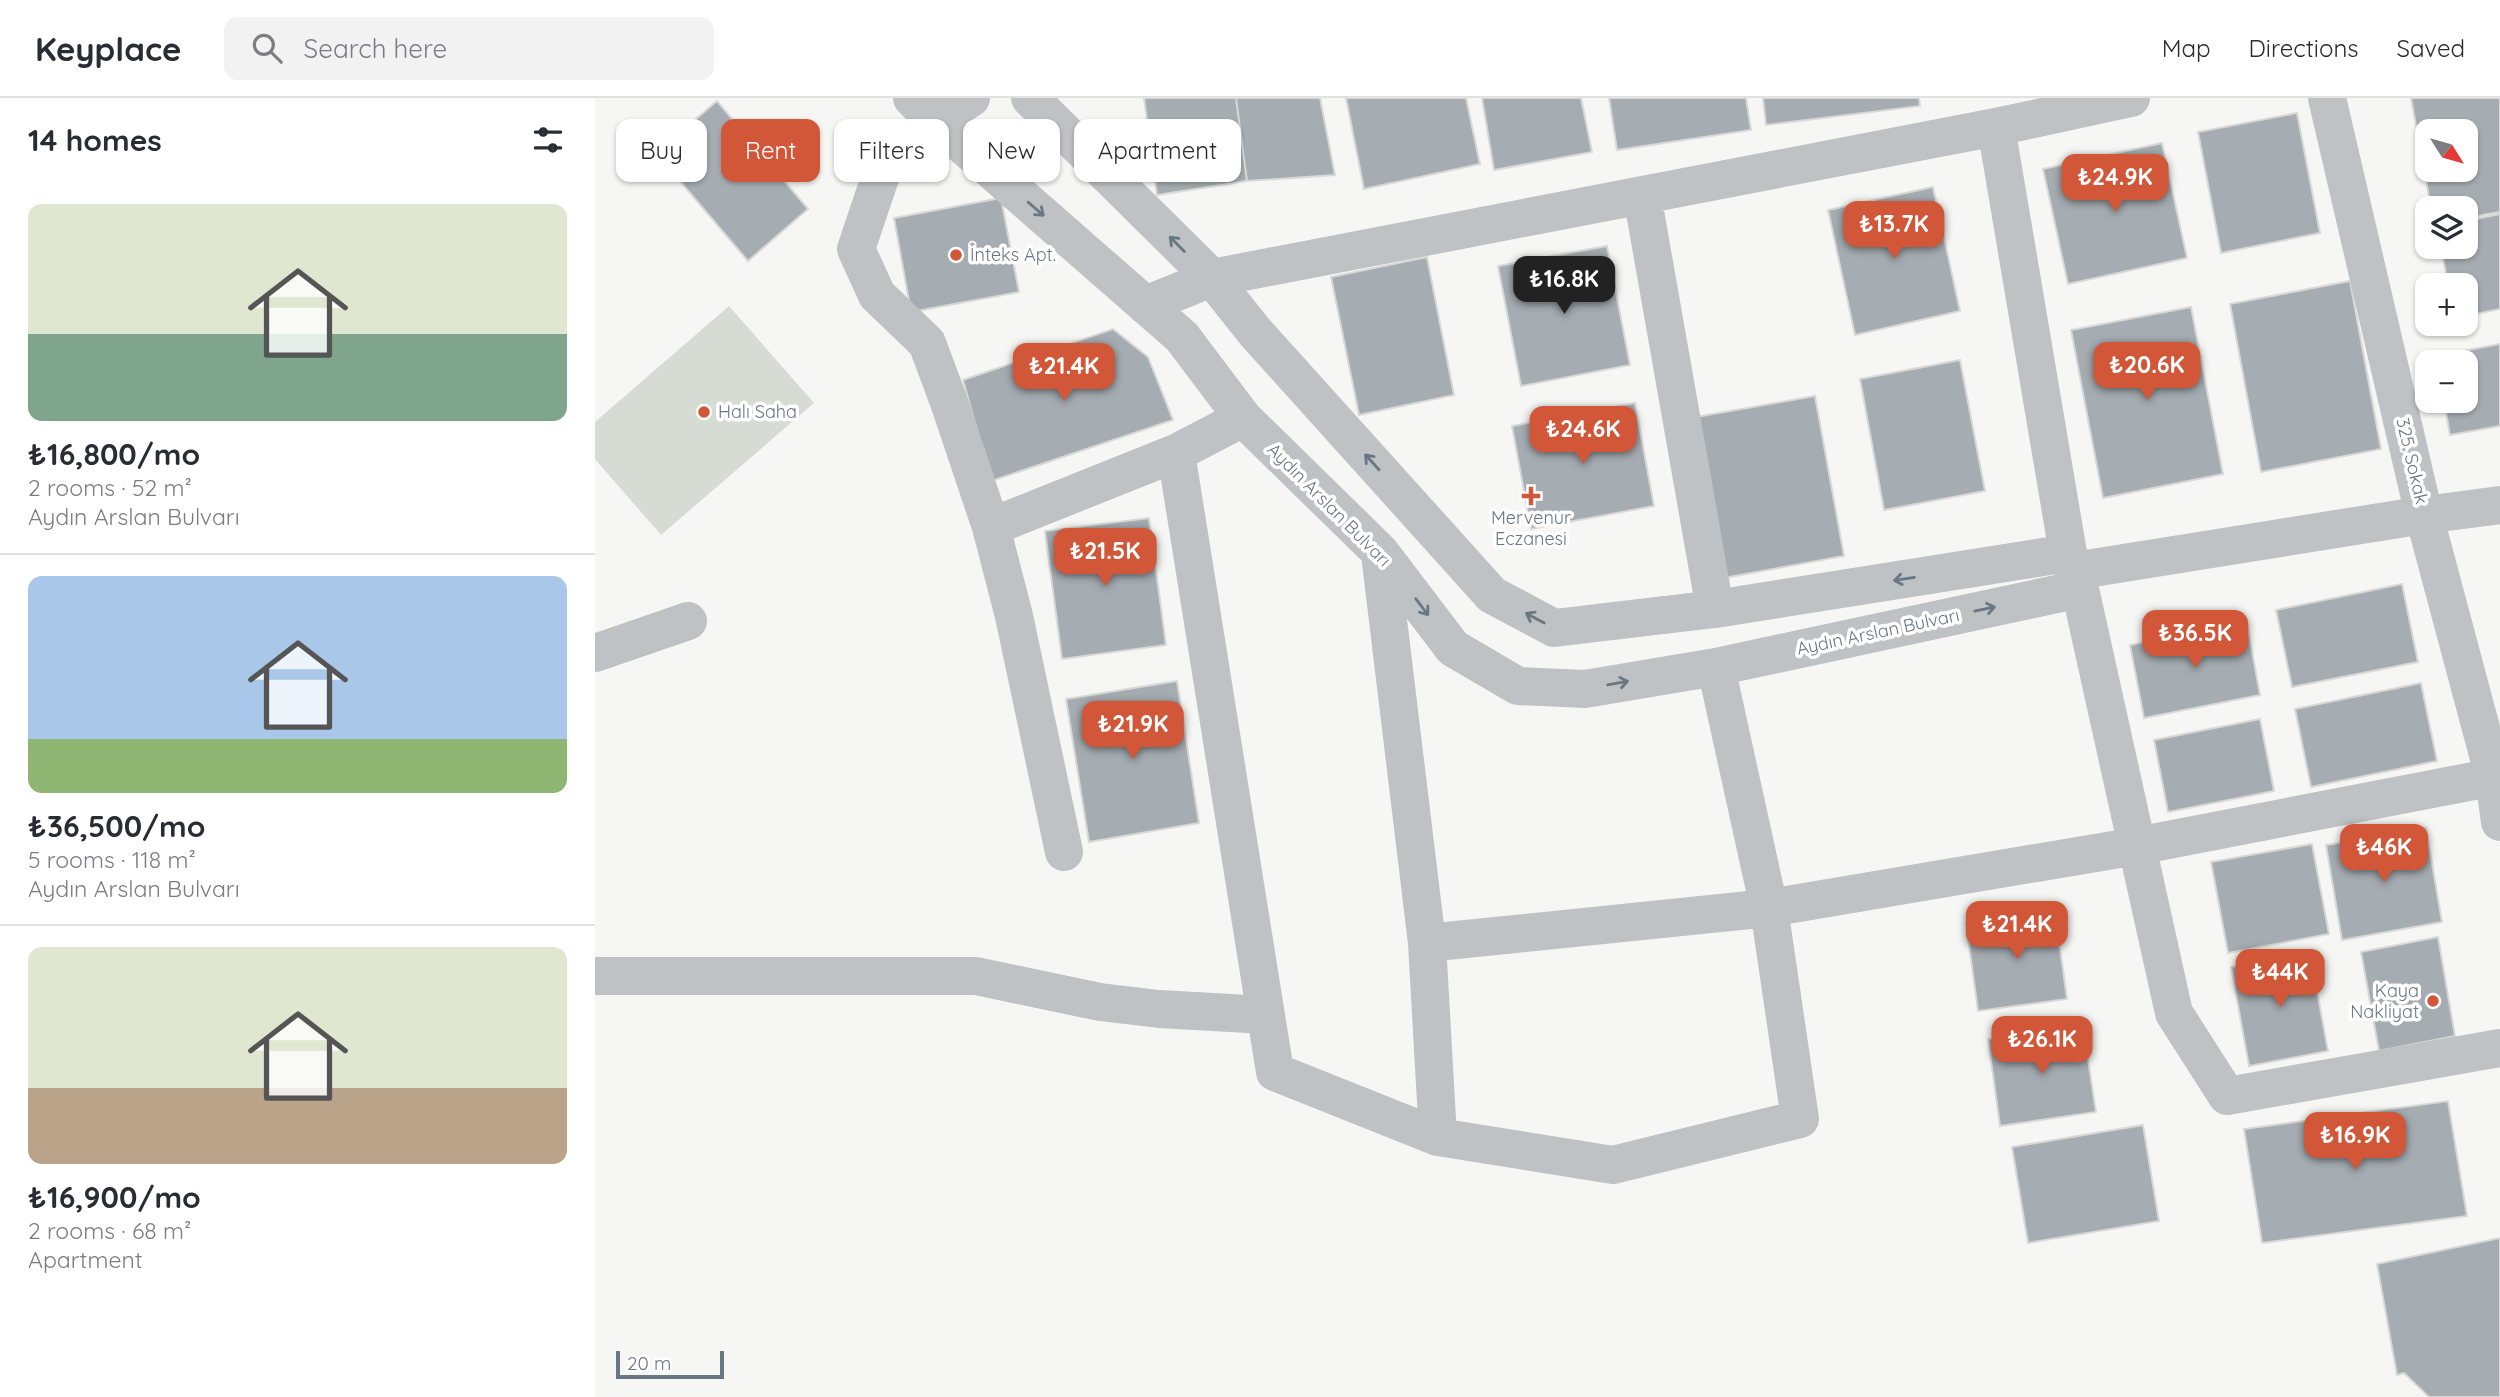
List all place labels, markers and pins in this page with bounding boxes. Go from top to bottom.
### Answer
pin: ₺24.9K [2058,155,2172,214]
pin: ₺13.7K [1837,202,1951,261]
place label: İnteks Apt. [970,243,1056,266]
marker: İnteks Apt. [948,247,964,263]
pin: ₺16.8K [1507,256,1621,316]
pin: ₺20.6K [2090,342,2204,402]
pin: ₺21.4K [1007,344,1121,403]
place label: Halı Saha [718,400,797,423]
marker: Halı Saha [696,404,712,420]
pin: ₺24.6K [1526,406,1640,466]
marker: Mervenur Eczanesi [1523,488,1539,504]
place label: Mervenur Eczanesi [1491,506,1571,550]
pin: ₺21.5K [1048,528,1162,588]
pin: ₺36.5K [2138,610,2252,670]
pin: ₺21.9K [1076,702,1190,761]
pin: ₺46K [2343,824,2425,884]
pin: ₺21.4K [1960,902,2074,961]
pin: ₺44K [2239,950,2321,1009]
place label: Kaya Nakliyat [2350,979,2419,1023]
marker: Kaya Nakliyat [2425,993,2441,1009]
pin: ₺26.1K [1985,1016,2099,1076]
pin: ₺16.9K [2298,1112,2412,1172]

